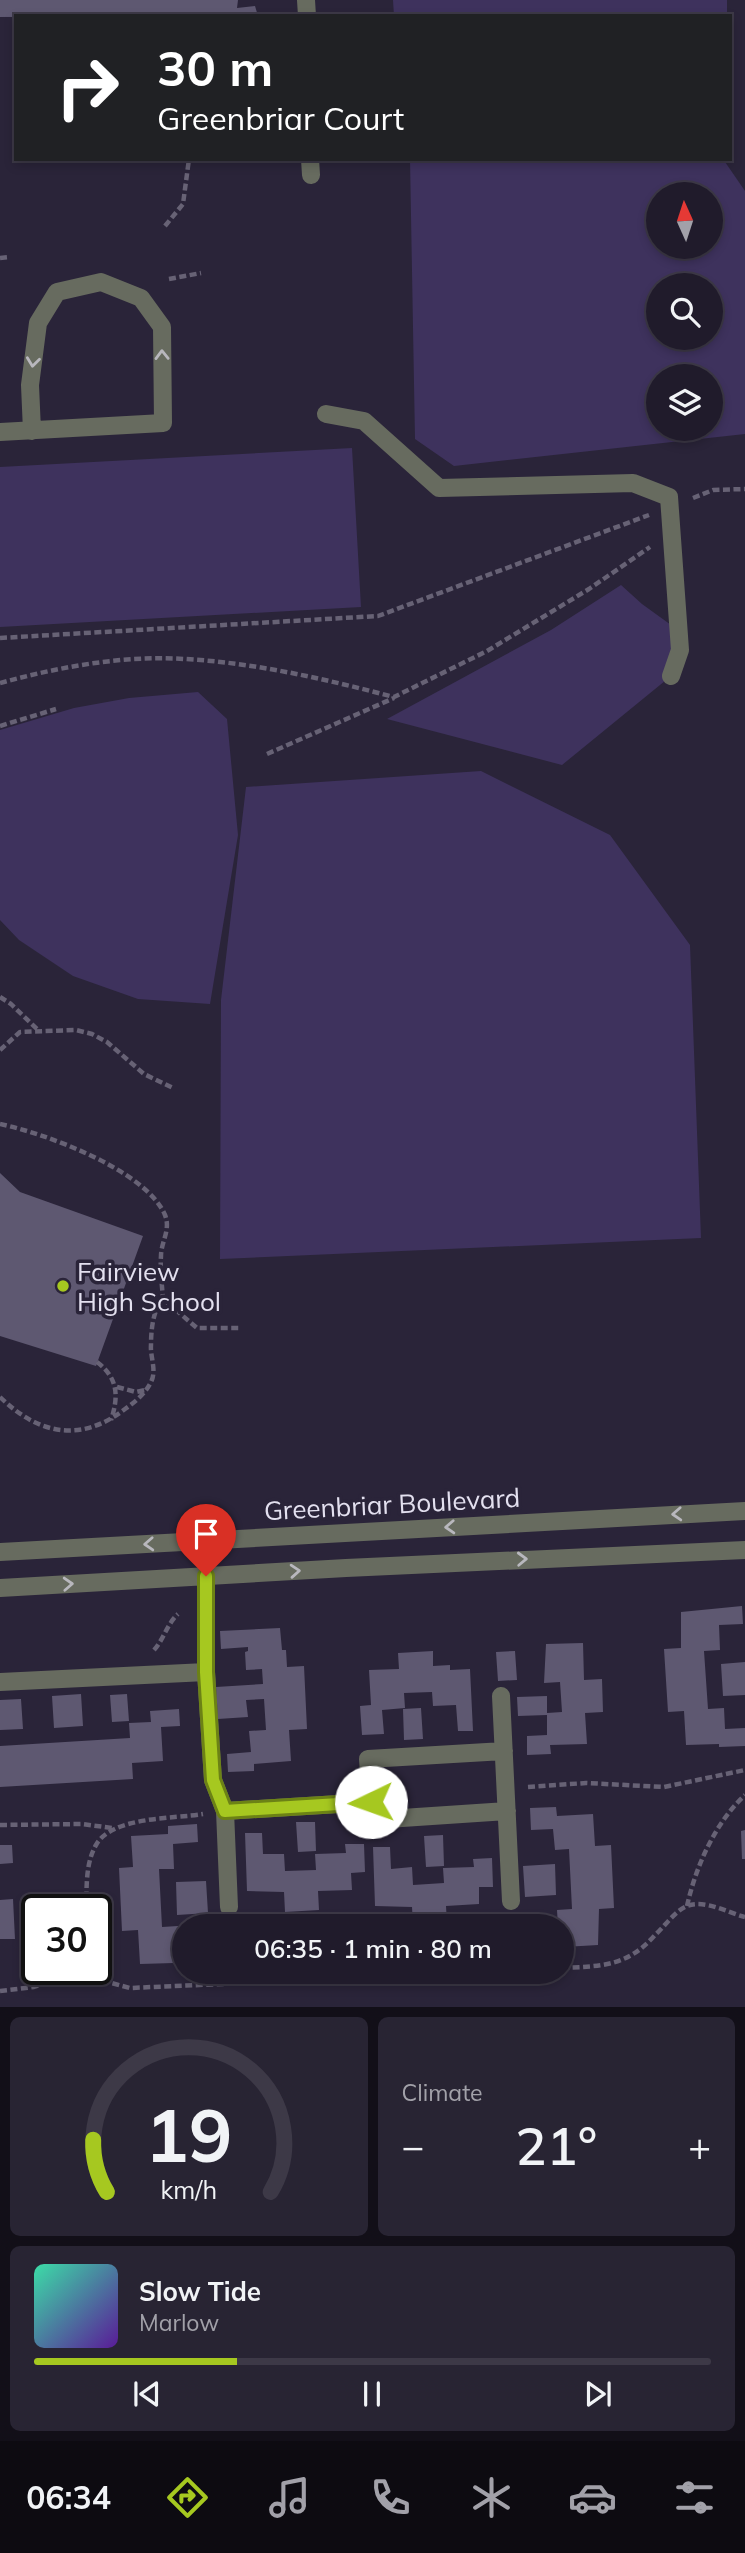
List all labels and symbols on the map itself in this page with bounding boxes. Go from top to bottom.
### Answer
north arrow [646,182,723,259]
one-way arrow [154,349,170,360]
one-way arrow [26,356,41,368]
place label: Fairview High School [77,1255,221,1318]
marker: Fairview High School [55,1278,71,1294]
street label: Greenbriar Boulevard [263,1481,521,1527]
pin [176,1504,236,1576]
one-way arrow [671,1507,682,1522]
one-way arrow [444,1520,455,1535]
one-way arrow [143,1537,154,1552]
one-way arrow [517,1551,528,1566]
one-way arrow [290,1564,301,1579]
one-way arrow [63,1577,74,1592]
position arrow [334,1765,408,1839]
speed limit sign: 30 [21,1894,112,1985]

